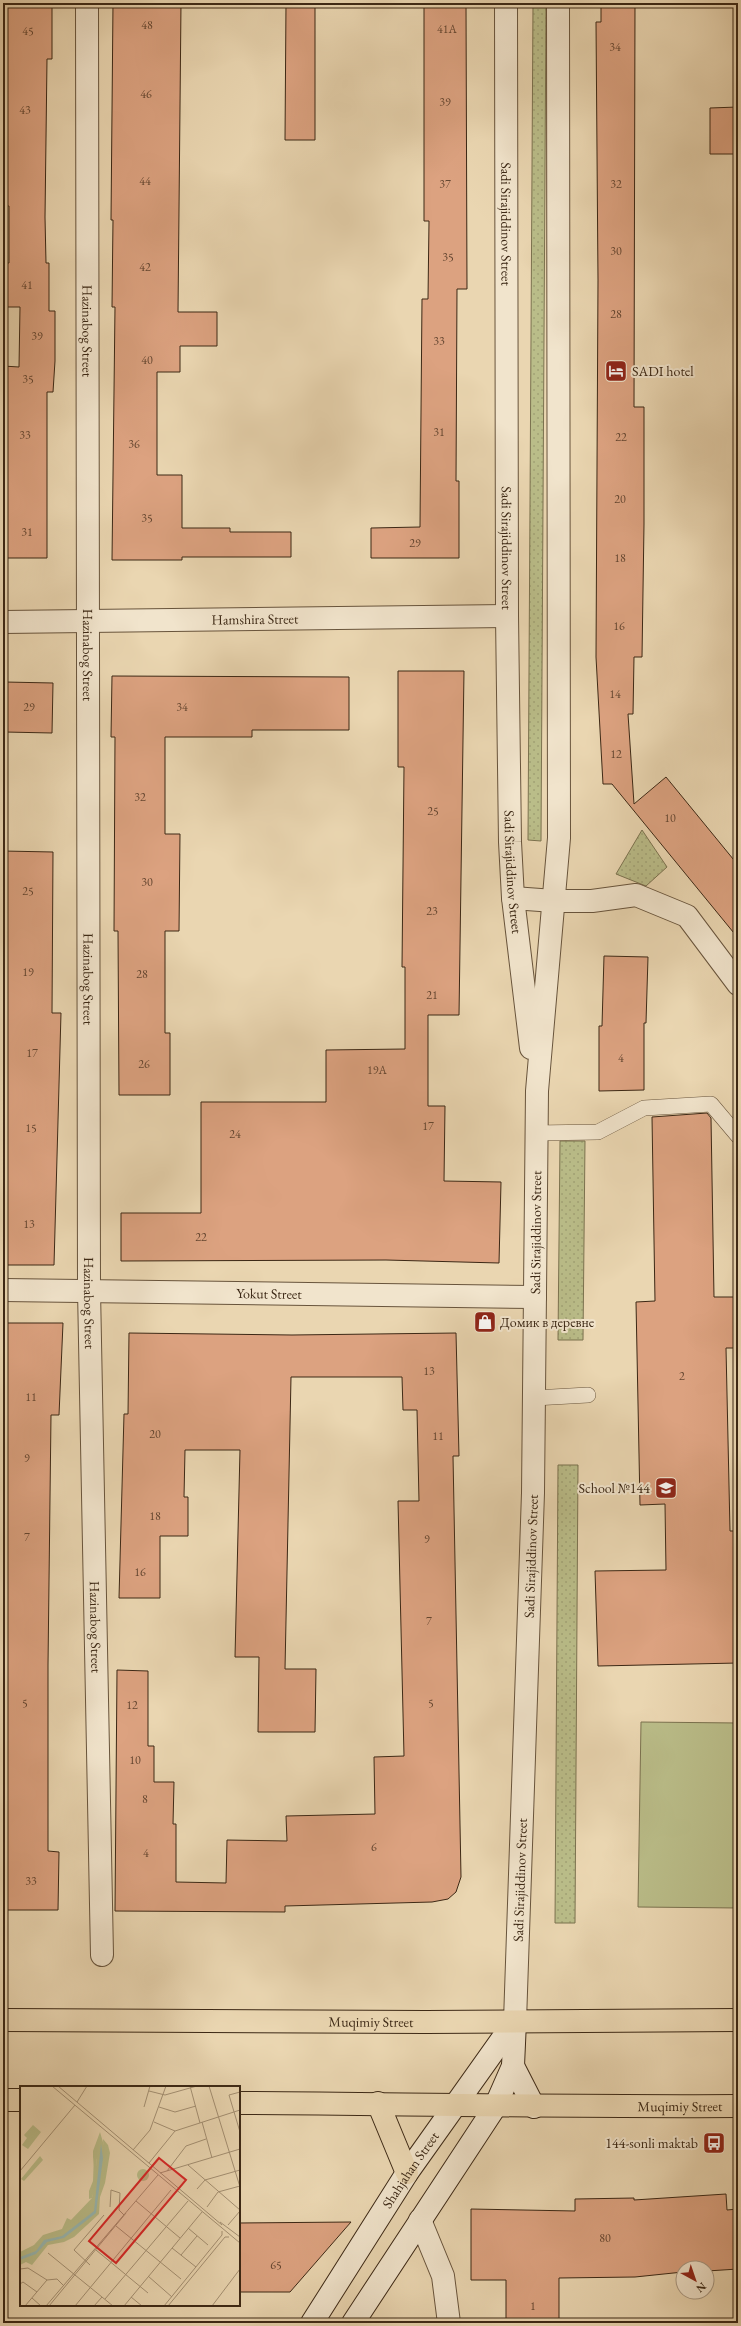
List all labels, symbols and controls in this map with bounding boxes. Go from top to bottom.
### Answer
house number: 48 [141,17,153,33]
house number: 41A [437,21,458,37]
house number: 45 [22,23,34,39]
house number: 34 [609,39,621,55]
house number: 46 [140,86,152,102]
house number: 39 [439,94,451,110]
house number: 43 [19,102,31,118]
street label: Sadi Sirajiddinov Street [497,162,515,286]
house number: 44 [139,173,151,189]
house number: 37 [439,176,451,192]
house number: 32 [610,176,622,192]
house number: 30 [610,243,622,259]
house number: 35 [442,249,454,265]
house number: 42 [139,259,151,275]
house number: 41 [21,277,33,293]
street label: Hazinabog Street [78,285,97,378]
house number: 28 [610,306,622,322]
house number: 39 [31,328,43,344]
house number: 33 [433,333,445,349]
house number: 40 [141,352,153,368]
hotel icon: SADI hotel [603,358,629,384]
place label: SADI hotel [632,362,694,380]
house number: 35 [22,371,34,387]
house number: 31 [433,424,445,440]
house number: 33 [19,427,31,443]
house number: 22 [615,429,627,445]
house number: 36 [128,436,140,452]
street label: Sadi Sirajiddinov Street [498,486,516,610]
house number: 20 [614,491,626,507]
house number: 35 [141,510,153,526]
house number: 31 [21,524,33,540]
house number: 29 [409,535,421,551]
house number: 18 [614,550,626,566]
street label: Hazinabog Street [79,609,97,702]
street label: Hamshira Street [211,609,299,629]
house number: 16 [613,618,625,634]
house number: 14 [609,686,621,702]
house number: 29 [23,699,35,715]
house number: 34 [176,699,188,715]
house number: 12 [610,746,622,762]
house number: 32 [134,789,146,805]
house number: 25 [427,803,439,819]
street label: Sadi Sirajiddinov Street [501,810,526,935]
house number: 10 [664,810,676,826]
house number: 30 [141,874,153,890]
house number: 25 [22,883,34,899]
house number: 23 [426,903,438,919]
street label: Hazinabog Street [79,933,98,1026]
house number: 19 [22,964,34,980]
house number: 28 [136,966,148,982]
house number: 21 [426,987,438,1003]
house number: 17 [26,1045,38,1061]
house number: 4 [618,1050,624,1066]
house number: 26 [138,1056,150,1072]
house number: 19A [367,1062,388,1078]
house number: 17 [422,1118,434,1134]
house number: 15 [25,1120,37,1136]
house number: 24 [229,1126,241,1142]
street label: Sadi Sirajiddinov Street [526,1170,545,1294]
house number: 13 [23,1216,35,1232]
house number: 22 [195,1229,207,1245]
street label: Hazinabog Street [80,1257,99,1350]
street label: Yokut Street [236,1284,302,1303]
shop icon: Домик в деревне [472,1309,498,1335]
place label: Домик в деревне [500,1313,595,1331]
house number: 13 [423,1363,435,1379]
house number: 2 [679,1368,685,1384]
house number: 11 [25,1389,37,1405]
house number: 20 [149,1426,161,1442]
house number: 11 [432,1428,444,1444]
house number: 9 [24,1450,30,1466]
school or university icon: School №144 [653,1475,679,1501]
place label: School №144 [578,1479,650,1497]
street label: Sadi Sirajiddinov Street [520,1494,542,1618]
house number: 18 [149,1508,161,1524]
house number: 7 [24,1529,30,1545]
house number: 9 [424,1531,430,1547]
house number: 16 [134,1564,146,1580]
street label: Hazinabog Street [86,1581,105,1674]
house number: 7 [426,1613,432,1629]
house number: 5 [22,1695,28,1711]
house number: 5 [428,1695,434,1711]
house number: 12 [126,1697,138,1713]
house number: 10 [129,1752,141,1768]
house number: 8 [142,1791,148,1807]
street label: Sadi Sirajiddinov Street [509,1817,531,1942]
house number: 6 [371,1839,377,1855]
house number: 4 [143,1845,149,1861]
house number: 33 [25,1873,37,1889]
street label: Muqimiy Street [329,2013,414,2031]
inset map [20,2086,240,2306]
street label: Muqimiy Street [638,2097,723,2115]
street label: Shahjahan Street [378,2127,443,2212]
bus stop icon: 144-sonli maktab [701,2130,727,2156]
place label: 144-sonli maktab [605,2134,698,2152]
house number: 80 [599,2230,611,2246]
house number: 65 [270,2257,282,2273]
north arrow [675,2260,715,2300]
text: N [693,2279,709,2296]
house number: 1 [530,2298,536,2314]

